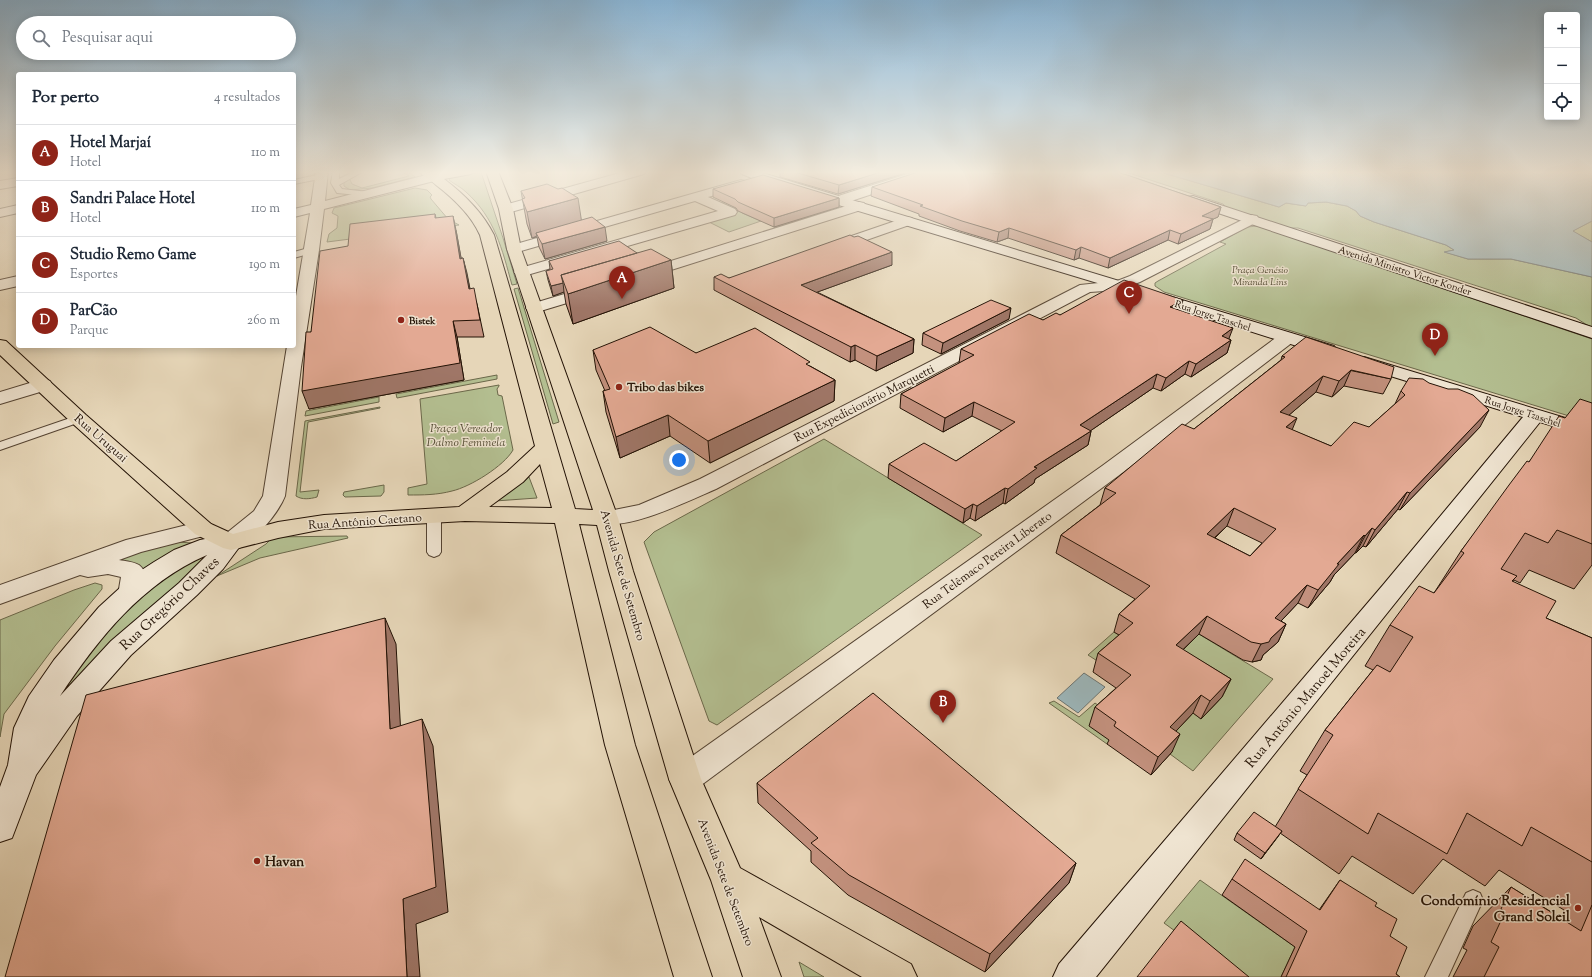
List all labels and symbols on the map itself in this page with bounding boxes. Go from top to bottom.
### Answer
street label: Avenida Ministro Victor Konder [1336,243,1473,300]
park label: Praça Genésio Miranda Lins [1232,263,1289,290]
pin: A [609,266,635,299]
pin: C [1116,281,1142,314]
street label: Rua Jorge Tzaschel [1173,297,1253,336]
place label: Bistek [408,314,436,329]
marker: Bistek [396,315,406,325]
pin: D [1422,323,1448,356]
street label: Rua Expedicionário Marquetti [791,360,938,447]
place label: Tribo das bikes [626,379,704,397]
marker: Tribo das bikes [614,382,624,392]
street label: Rua Jorge Tzaschel [1483,393,1563,432]
street label: Rua Uruguai [69,410,132,468]
park label: Praça Vereador Dalmo Feminela [426,420,506,452]
your location [669,450,689,470]
street label: Rua Telêmaco Pereira Liberato [919,507,1056,614]
street label: Avenida Sete de Setembro [595,508,649,643]
street label: Rua Antônio Caetano [308,509,423,535]
street label: Rua Gregório Chaves [116,553,224,656]
street label: Rua Antônio Manoel Moreira [1242,623,1372,773]
pin: B [930,690,956,723]
street label: Avenida Sete de Setembro [692,816,758,949]
place label: Havan [265,853,305,873]
marker: Havan [252,856,262,866]
place label: Condomínio Residencial Grand Soleil [1421,892,1570,928]
marker: Condomínio Residencial Grand Soleil [1573,903,1583,913]

